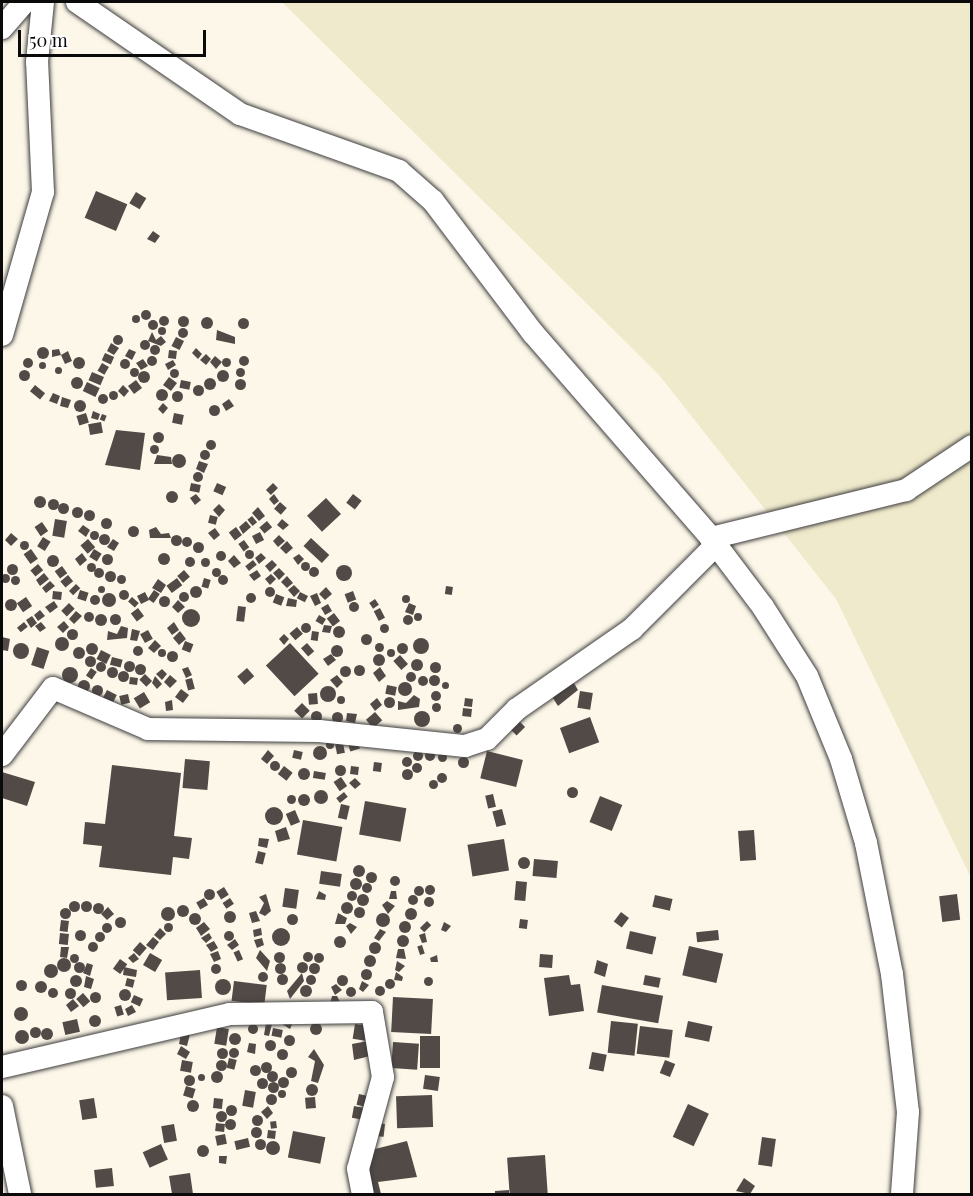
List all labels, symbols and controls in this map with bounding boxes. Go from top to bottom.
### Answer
scale bar [21,18,208,56]
text: 50 m [29,28,68,52]

